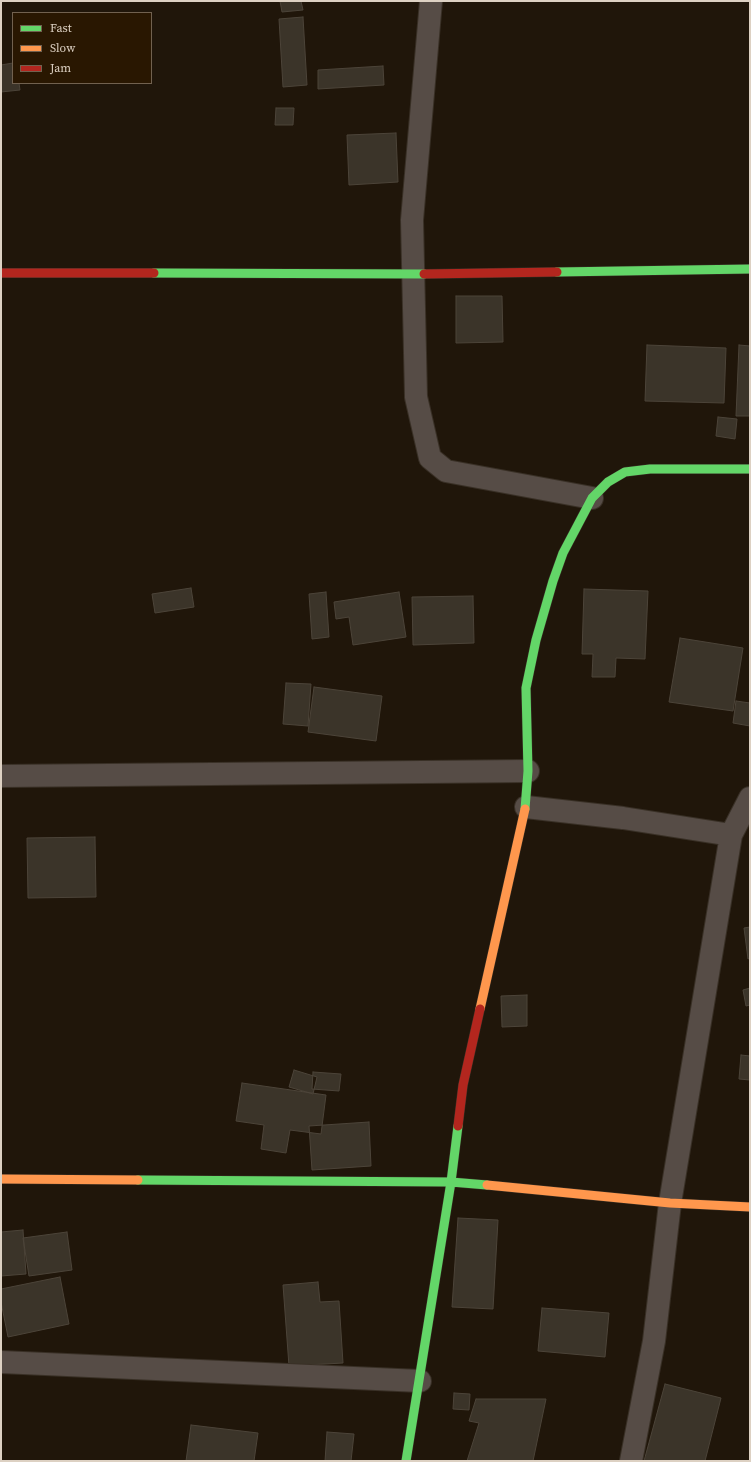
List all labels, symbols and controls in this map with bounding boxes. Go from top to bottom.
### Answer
legend [12,12,152,84]
text: Fast [50,20,72,36]
text: Slow [50,40,75,56]
text: Jam [50,60,71,76]

